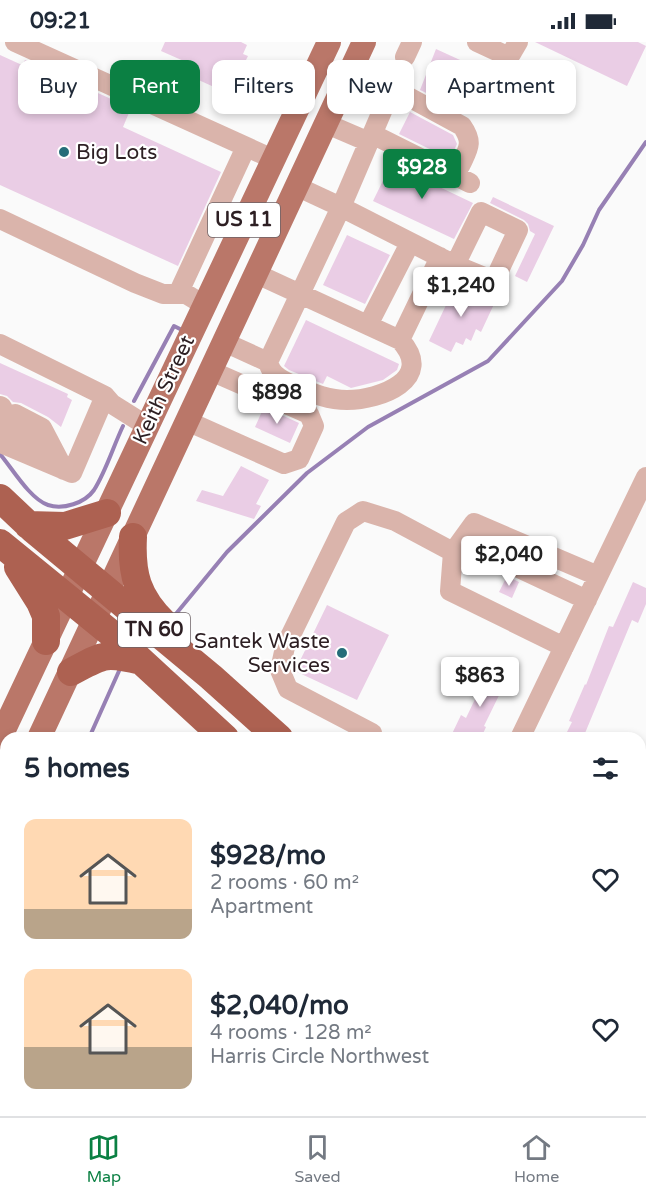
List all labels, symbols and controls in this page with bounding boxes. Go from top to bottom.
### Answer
text: 09:21 [30,8,91,34]
chip: Buy [18,60,98,114]
chip: Rent [110,60,200,114]
chip: Filters [212,60,315,114]
chip: New [327,60,414,114]
chip: Apartment [426,60,576,114]
place label: Big Lots [76,140,157,165]
marker: Big Lots [57,145,71,159]
pin: $928 [386,149,458,200]
text: $928 [397,156,447,180]
road number: US 11 [208,203,280,237]
pin: $1,240 [412,267,510,318]
text: $1,240 [427,274,495,298]
street label: Keith Street [128,331,200,449]
pin: $898 [241,374,313,425]
text: $898 [252,381,302,405]
pin: $2,040 [460,536,558,587]
text: $2,040 [475,543,543,567]
road number: TN 60 [118,613,190,647]
place label: Santek Waste Services [194,629,330,678]
marker: Santek Waste Services [335,646,349,660]
pin: $863 [444,657,516,708]
text: $863 [455,664,505,688]
icon: filters [589,752,622,785]
text: 5 homes [24,753,130,784]
text: $928/mo [210,840,326,871]
icon: home [72,843,144,915]
icon: heart [589,863,622,896]
text: 2 rooms · 60 m² [210,871,359,895]
text: Apartment [210,895,313,919]
text: $2,040/mo [210,990,349,1021]
icon: home [72,993,144,1065]
icon: heart [589,1013,622,1046]
text: 4 rooms · 128 m² [210,1021,372,1045]
text: Harris Circle Northwest [210,1045,429,1069]
tab: Map [87,1131,121,1187]
tab: Saved [294,1131,341,1187]
tab: Home [514,1131,559,1187]

